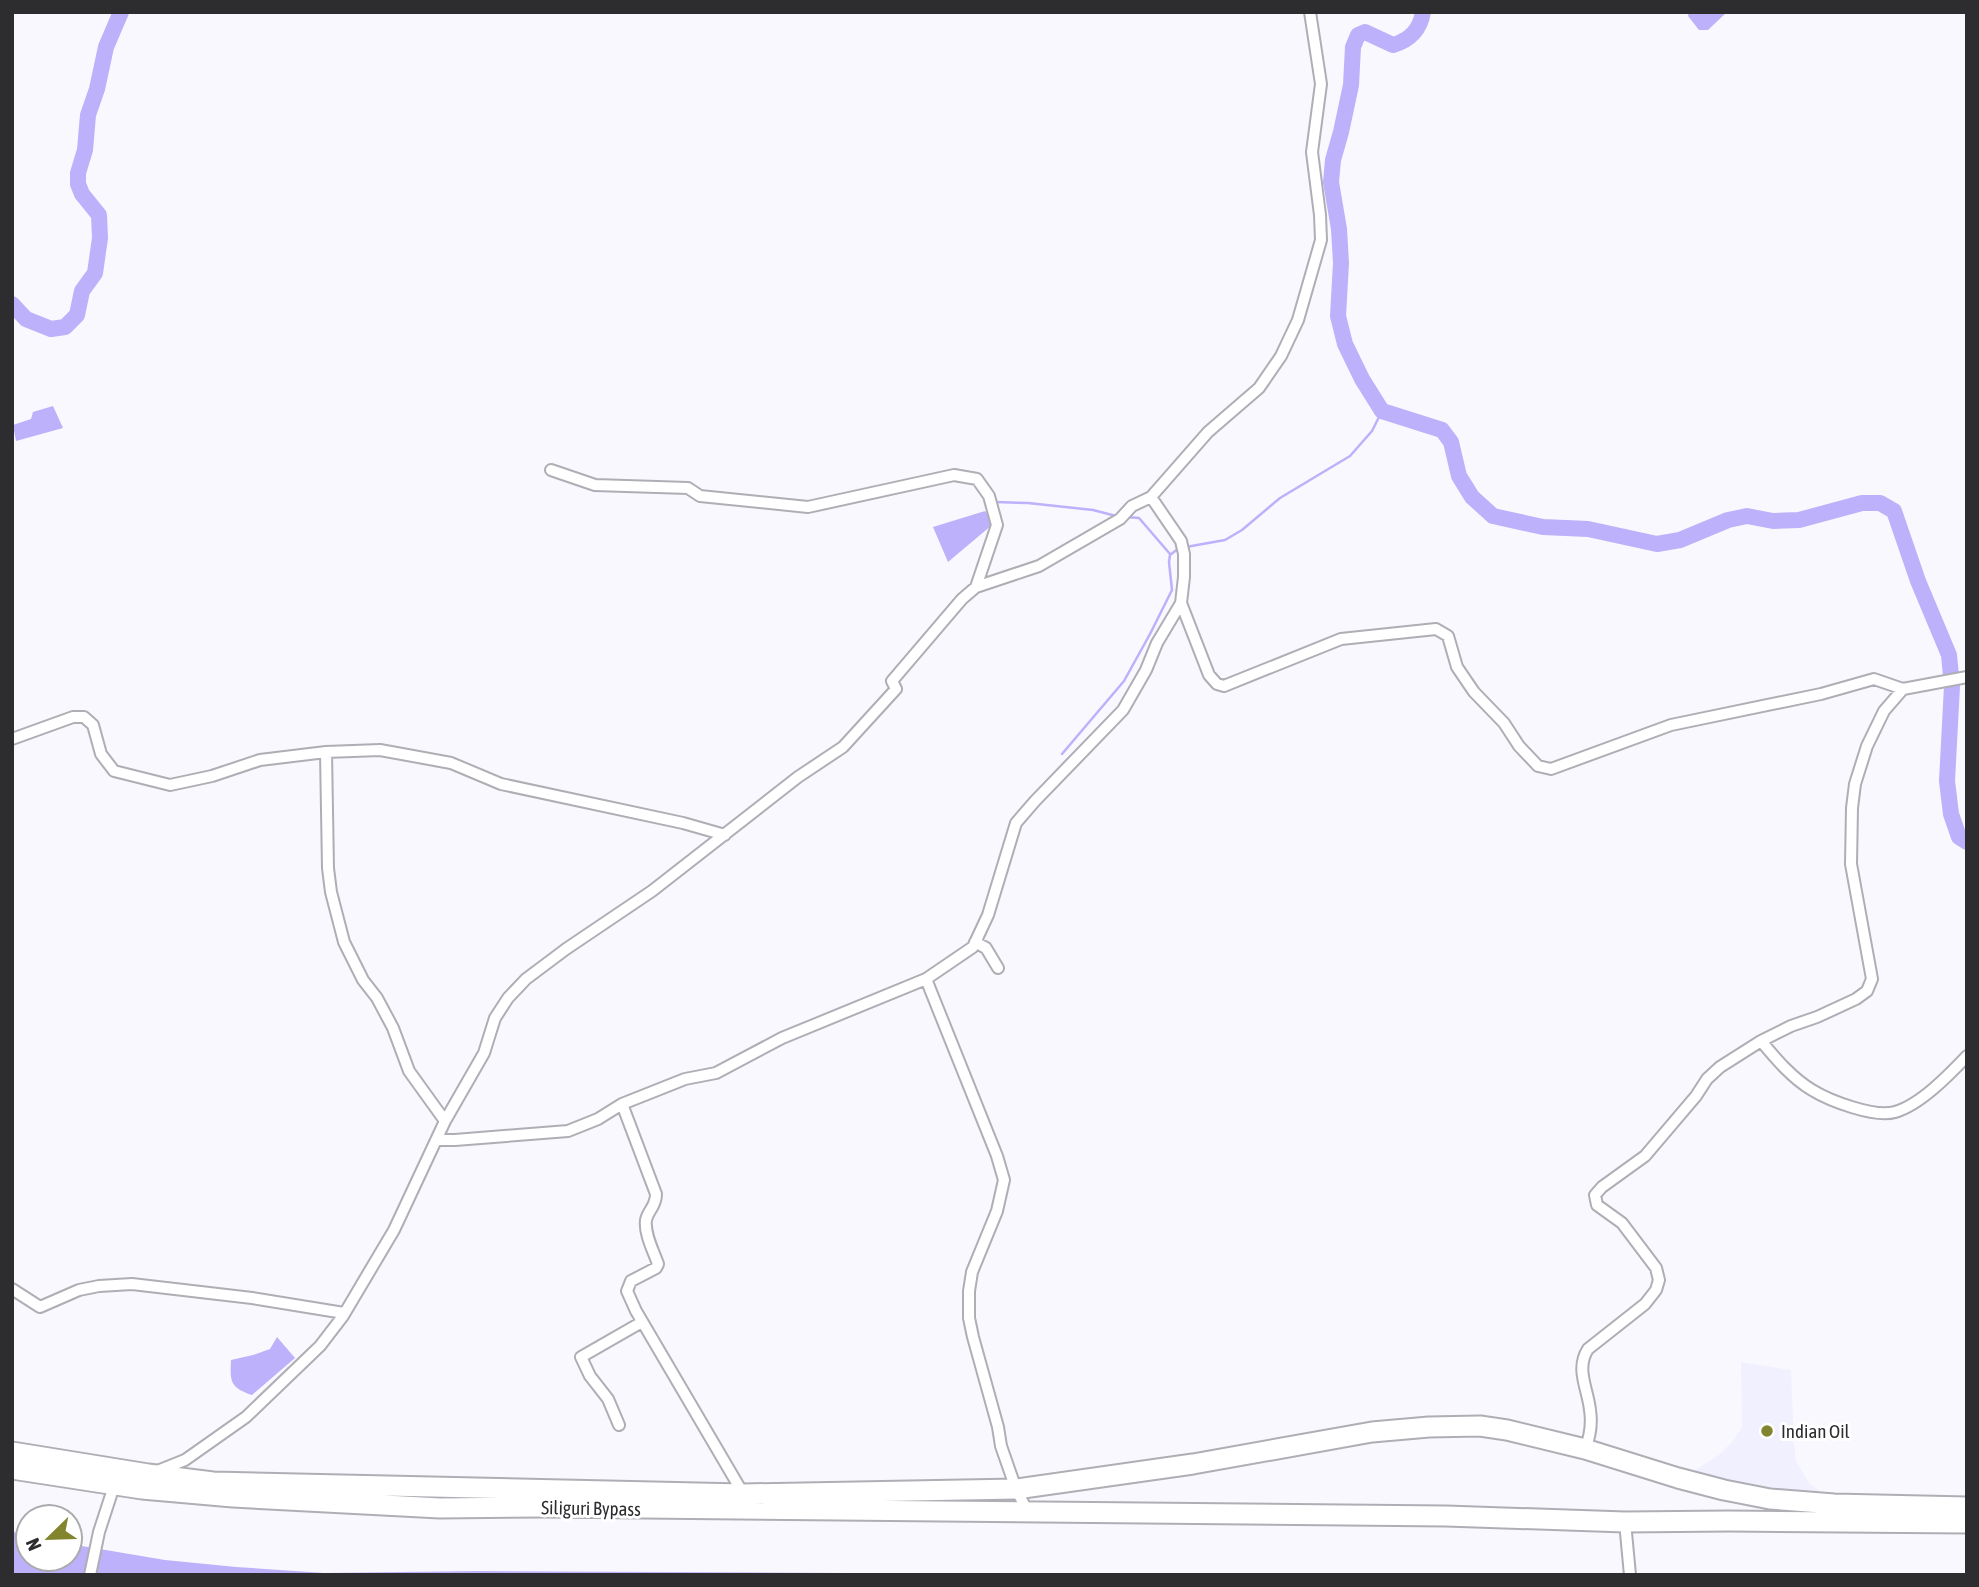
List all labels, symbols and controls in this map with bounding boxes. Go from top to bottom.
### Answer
place label: Indian Oil [1781,1420,1850,1442]
marker: Indian Oil [1759,1423,1775,1439]
street label: Siliguri Bypass [541,1496,641,1520]
north arrow [14,1503,84,1573]
text: N [21,1535,46,1554]

